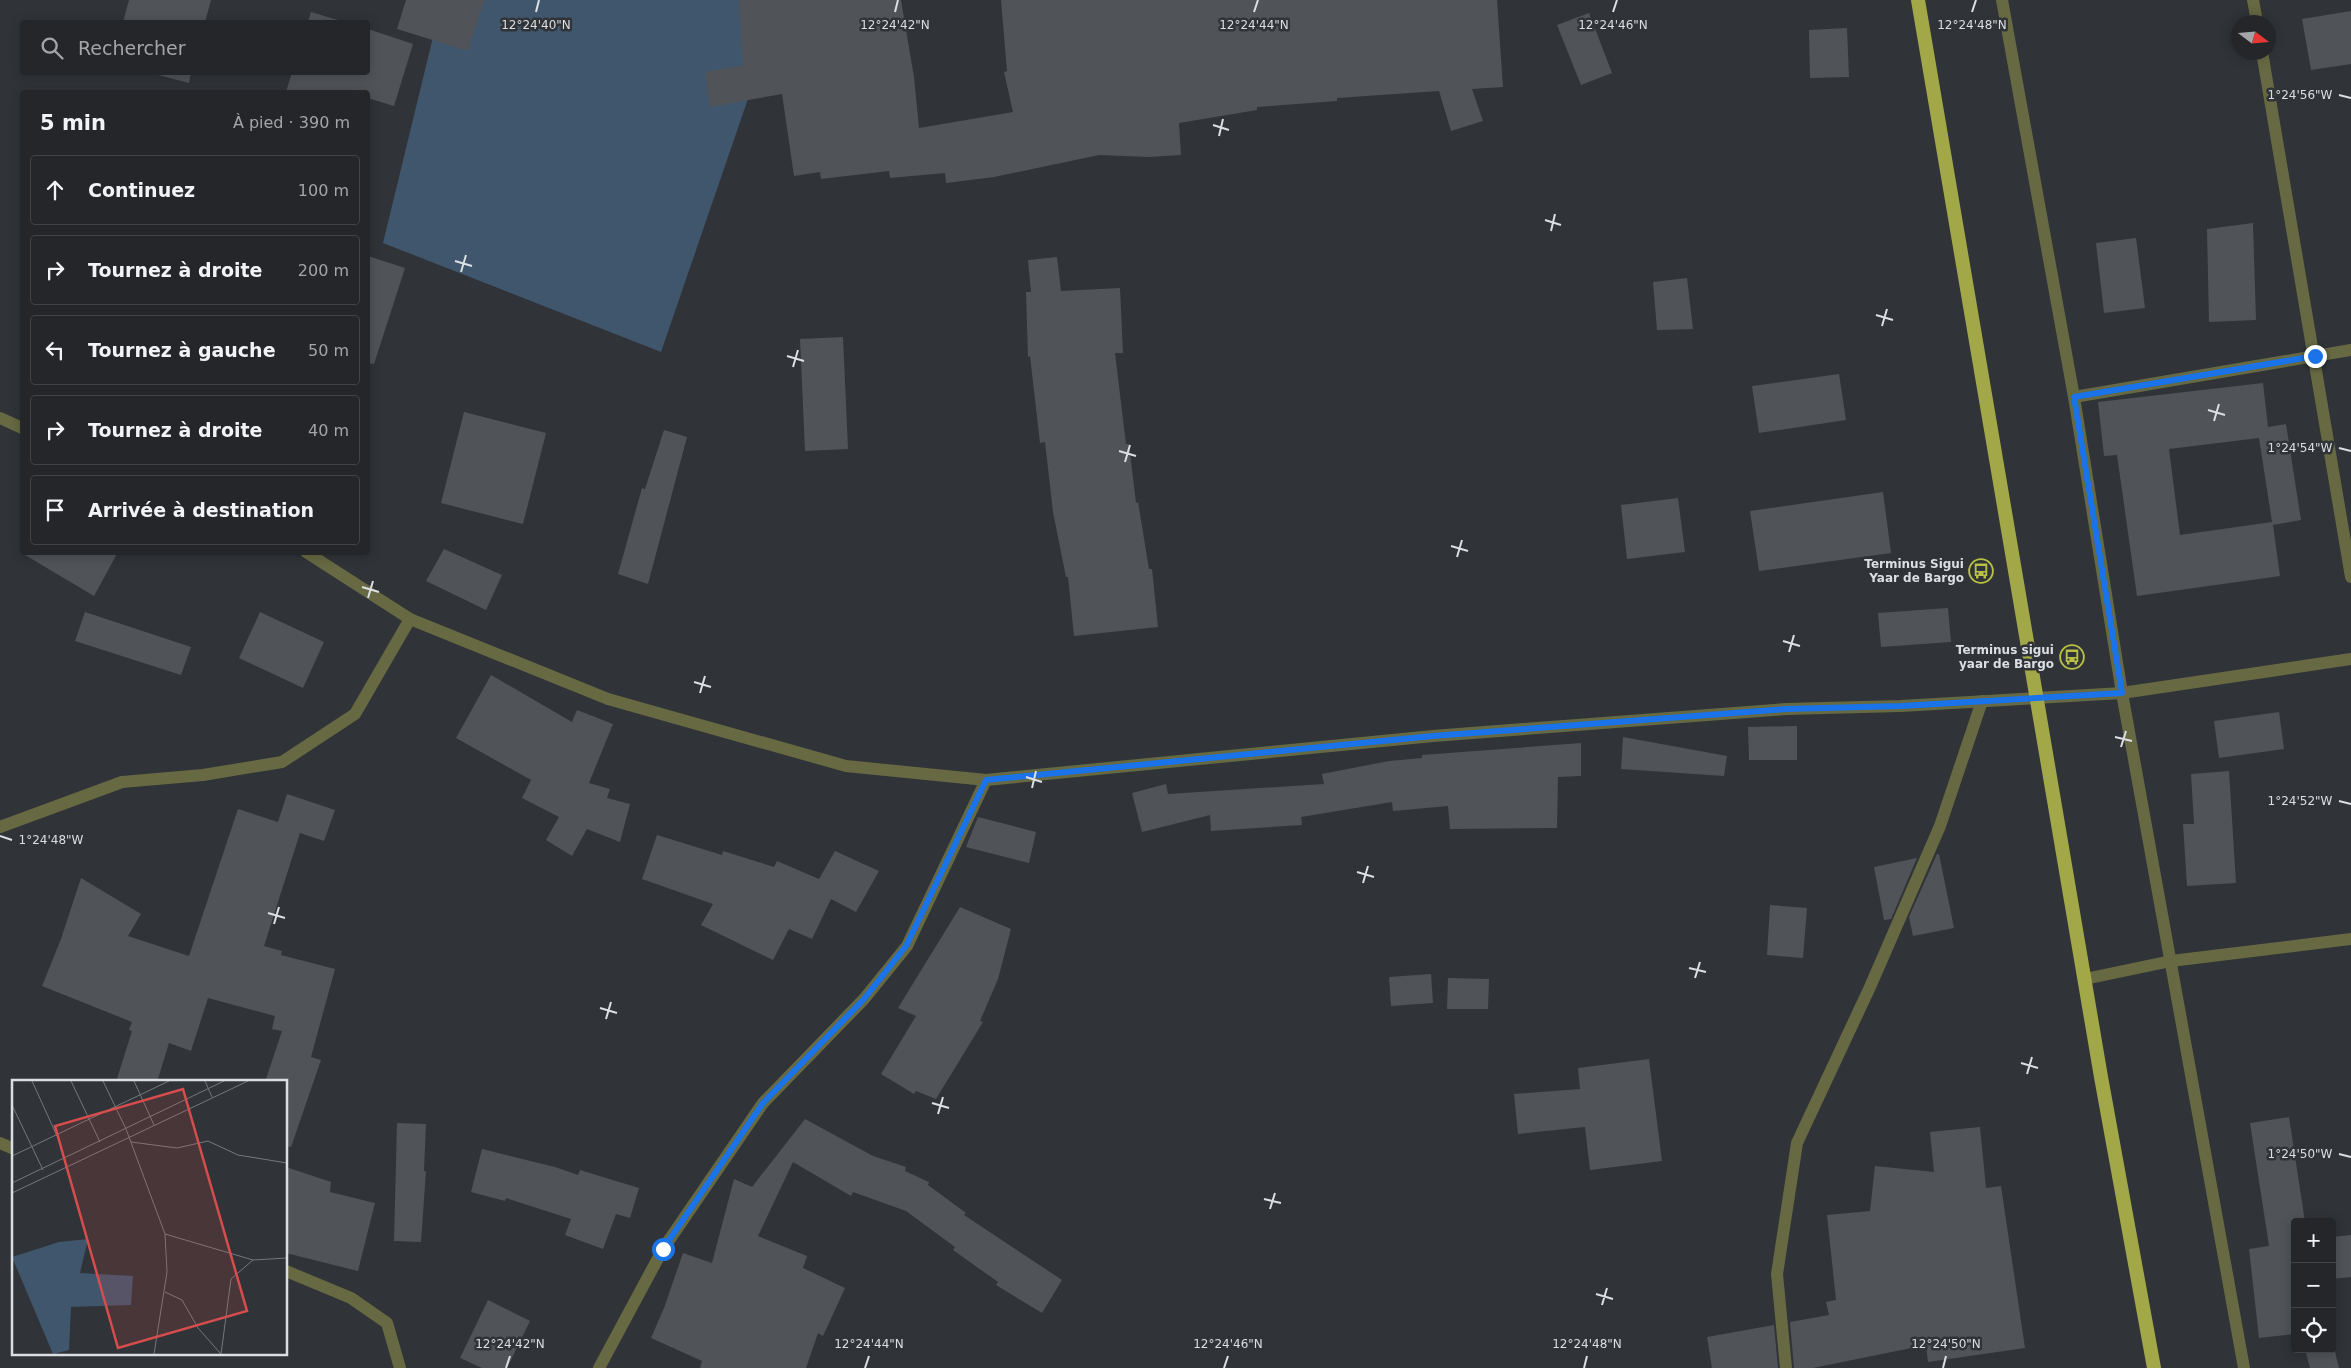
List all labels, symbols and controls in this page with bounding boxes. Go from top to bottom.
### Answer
north arrow [2231,15,2276,60]
text: 12°24'40"N [501,18,571,32]
text: 12°24'42"N [860,18,930,32]
text: 12°24'44"N [1219,18,1289,32]
text: 12°24'46"N [1578,18,1648,32]
text: 12°24'48"N [1937,18,2007,32]
search box [20,20,370,75]
icon: search [38,34,66,62]
text: Rechercher [78,37,186,59]
text: 1°24'56"W [2268,88,2333,102]
text: 5 min [40,111,106,135]
text: À pied · 390 m [233,113,350,132]
icon: ahead [41,176,69,204]
text: Continuez [88,179,195,201]
text: 100 m [298,181,349,200]
icon: right [41,256,69,284]
text: Tournez à droite [88,259,262,281]
text: 200 m [298,261,349,280]
icon: left [41,336,69,364]
text: Tournez à gauche [88,339,276,361]
text: 50 m [308,341,349,360]
route end [2304,345,2327,368]
icon: right [41,416,69,444]
text: Tournez à droite [88,419,262,441]
text: 40 m [308,421,349,440]
text: 1°24'54"W [2268,441,2333,455]
icon: arrive [41,496,69,524]
text: Arrivée à destination [88,499,314,521]
place label: Terminus Sigui Yaar de Bargo [1864,557,1964,585]
bus stop icon: Terminus Sigui Yaar de Bargo [1968,558,1994,584]
place label: Terminus sigui yaar de Bargo [1956,643,2054,671]
bus stop icon: Terminus sigui yaar de Bargo [2059,644,2085,670]
text: 1°24'52"W [2268,794,2333,808]
text: 1°24'48"W [19,833,84,847]
inset map [12,1080,288,1356]
text: 1°24'50"W [2268,1147,2333,1161]
map controls [2291,1218,2336,1353]
button: + [2291,1218,2336,1263]
route start [652,1238,675,1261]
button: − [2291,1263,2336,1308]
button: locate [2291,1308,2336,1353]
text: 12°24'42"N [475,1337,545,1351]
text: 12°24'44"N [834,1337,904,1351]
text: 12°24'46"N [1193,1337,1263,1351]
text: 12°24'48"N [1552,1337,1622,1351]
text: 12°24'50"N [1911,1337,1981,1351]

